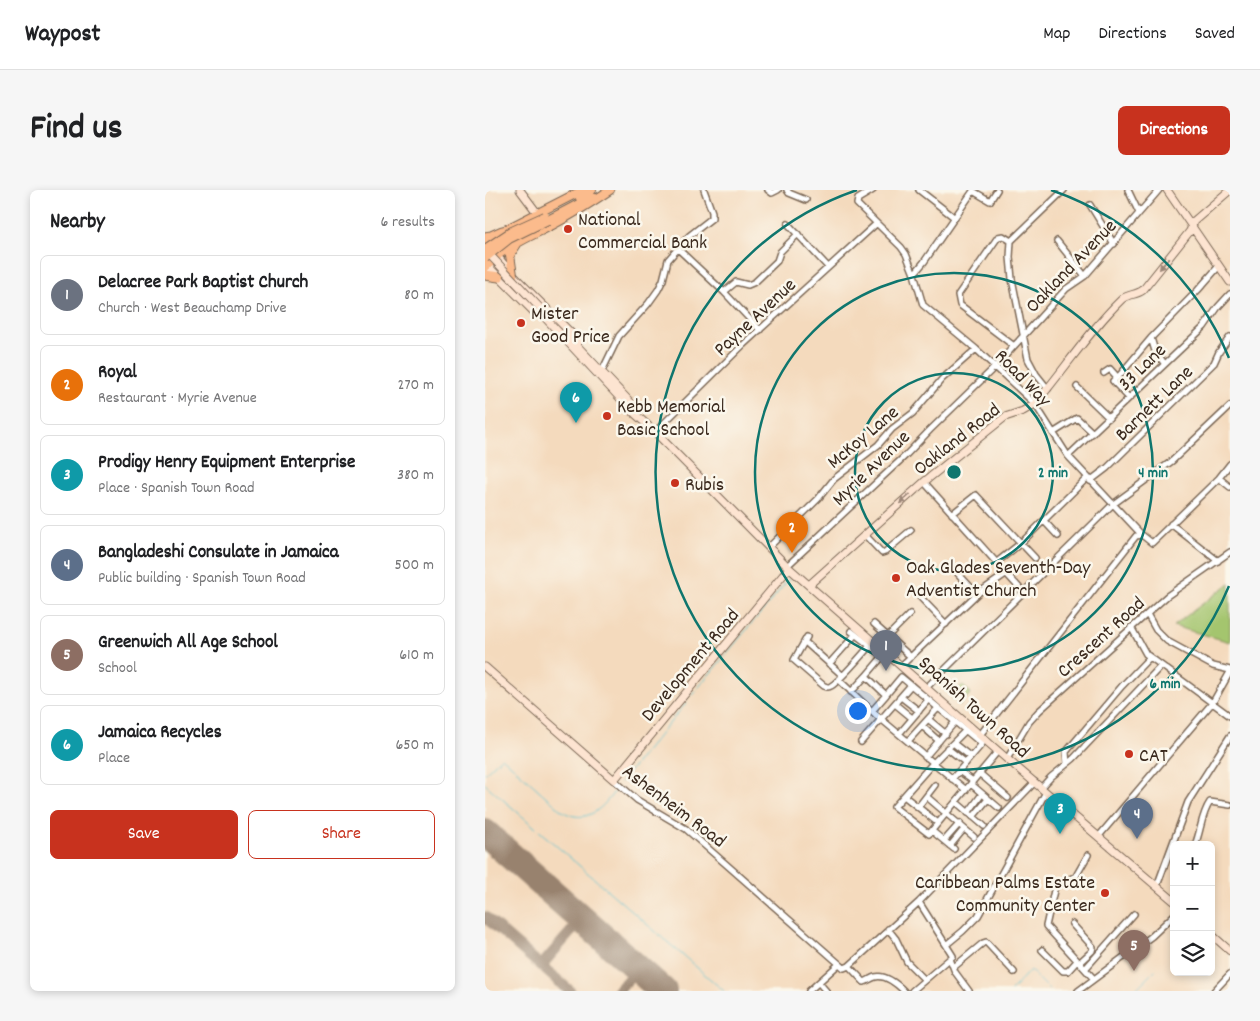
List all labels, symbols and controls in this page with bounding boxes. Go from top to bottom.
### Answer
text: Waypost [25,18,100,52]
text: Map [1043,22,1070,47]
text: Directions [1098,22,1167,47]
text: Saved [1195,22,1235,47]
text: Find us [30,105,122,155]
button: Directions [1118,106,1230,155]
place label: National Commercial Bank [578,207,707,258]
text: Nearby [50,208,105,238]
text: 6 results [380,211,435,234]
street label: Oakland Avenue [1020,214,1124,320]
marker: National Commercial Bank [562,223,574,235]
one-way arrow [1158,258,1169,271]
text: Delacree Park Baptist Church [98,270,308,297]
street label: Payne Avenue [709,272,804,364]
text: 1 [65,284,69,307]
text: 80 m [404,284,434,307]
text: Church · West Beauchamp Drive [98,297,287,320]
place label: Mister Good Price [531,301,610,352]
marker: Mister Good Price [515,317,527,329]
street label: 33 Lane [1113,338,1174,398]
street label: Road Way [987,344,1057,415]
street label: Barnett Lane [1110,359,1201,449]
text: Royal [98,360,137,387]
text: 2 [64,374,71,397]
text: 270 m [398,374,434,397]
pin: 6 [560,382,592,423]
text: Restaurant · Myrie Avenue [98,387,257,410]
place label: Kebb Memorial Basic School [617,394,726,445]
street label: Oakland Road [908,397,1007,483]
street label: McKoy Lane [822,400,906,477]
marker: Kebb Memorial Basic School [601,410,613,422]
street label: Myrie Avenue [827,425,918,514]
text: Prodigy Henry Equipment Enterprise [98,450,355,477]
centre of rings [945,463,963,481]
text: 2 min [1038,463,1068,485]
text: 4 min [1138,463,1168,485]
text: 3 [63,464,71,487]
text: 380 m [397,464,434,487]
place label: Rubis [685,472,724,500]
text: Place · Spanish Town Road [98,477,254,500]
marker: Rubis [669,477,681,489]
one-way arrow [898,494,911,505]
pin: 2 [776,512,808,553]
text: Bangladeshi Consulate in Jamaica [98,540,339,567]
text: 4 [64,554,70,577]
text: 500 m [394,554,434,577]
place label: Oak Glades Seventh-Day Adventist Church [906,555,1091,606]
text: Public building · Spanish Town Road [98,567,306,590]
marker: Oak Glades Seventh-Day Adventist Church [890,572,902,584]
street label: Crescent Road [1052,591,1152,685]
street label: Development Road [635,603,747,729]
text: Greenwich All Age School [98,630,278,657]
pin: 1 [870,630,902,671]
text: 5 [63,644,71,667]
text: 610 m [399,644,434,667]
street label: Spanish Town Road [911,650,1035,766]
text: School [98,657,137,680]
text: 6 min [1150,674,1180,696]
your location [845,698,871,724]
text: Jamaica Recycles [98,720,222,747]
text: 6 [63,734,71,757]
text: 650 m [395,734,434,757]
place label: CAT [1139,743,1168,771]
text: Place [98,747,130,770]
marker: CAT [1123,748,1135,760]
street label: Ashenheim Road [615,759,731,856]
pin: 3 [1044,793,1076,834]
pin: 4 [1121,798,1153,839]
button: Save [50,810,238,859]
button: Share [248,810,435,859]
map controls [1170,841,1215,976]
button: + [1170,841,1215,886]
place label: Caribbean Palms Estate Community Center [915,870,1096,921]
button: − [1170,886,1215,931]
marker: Caribbean Palms Estate Community Center [1099,887,1111,899]
pin: 5 [1118,930,1150,971]
button: layers [1170,931,1215,976]

